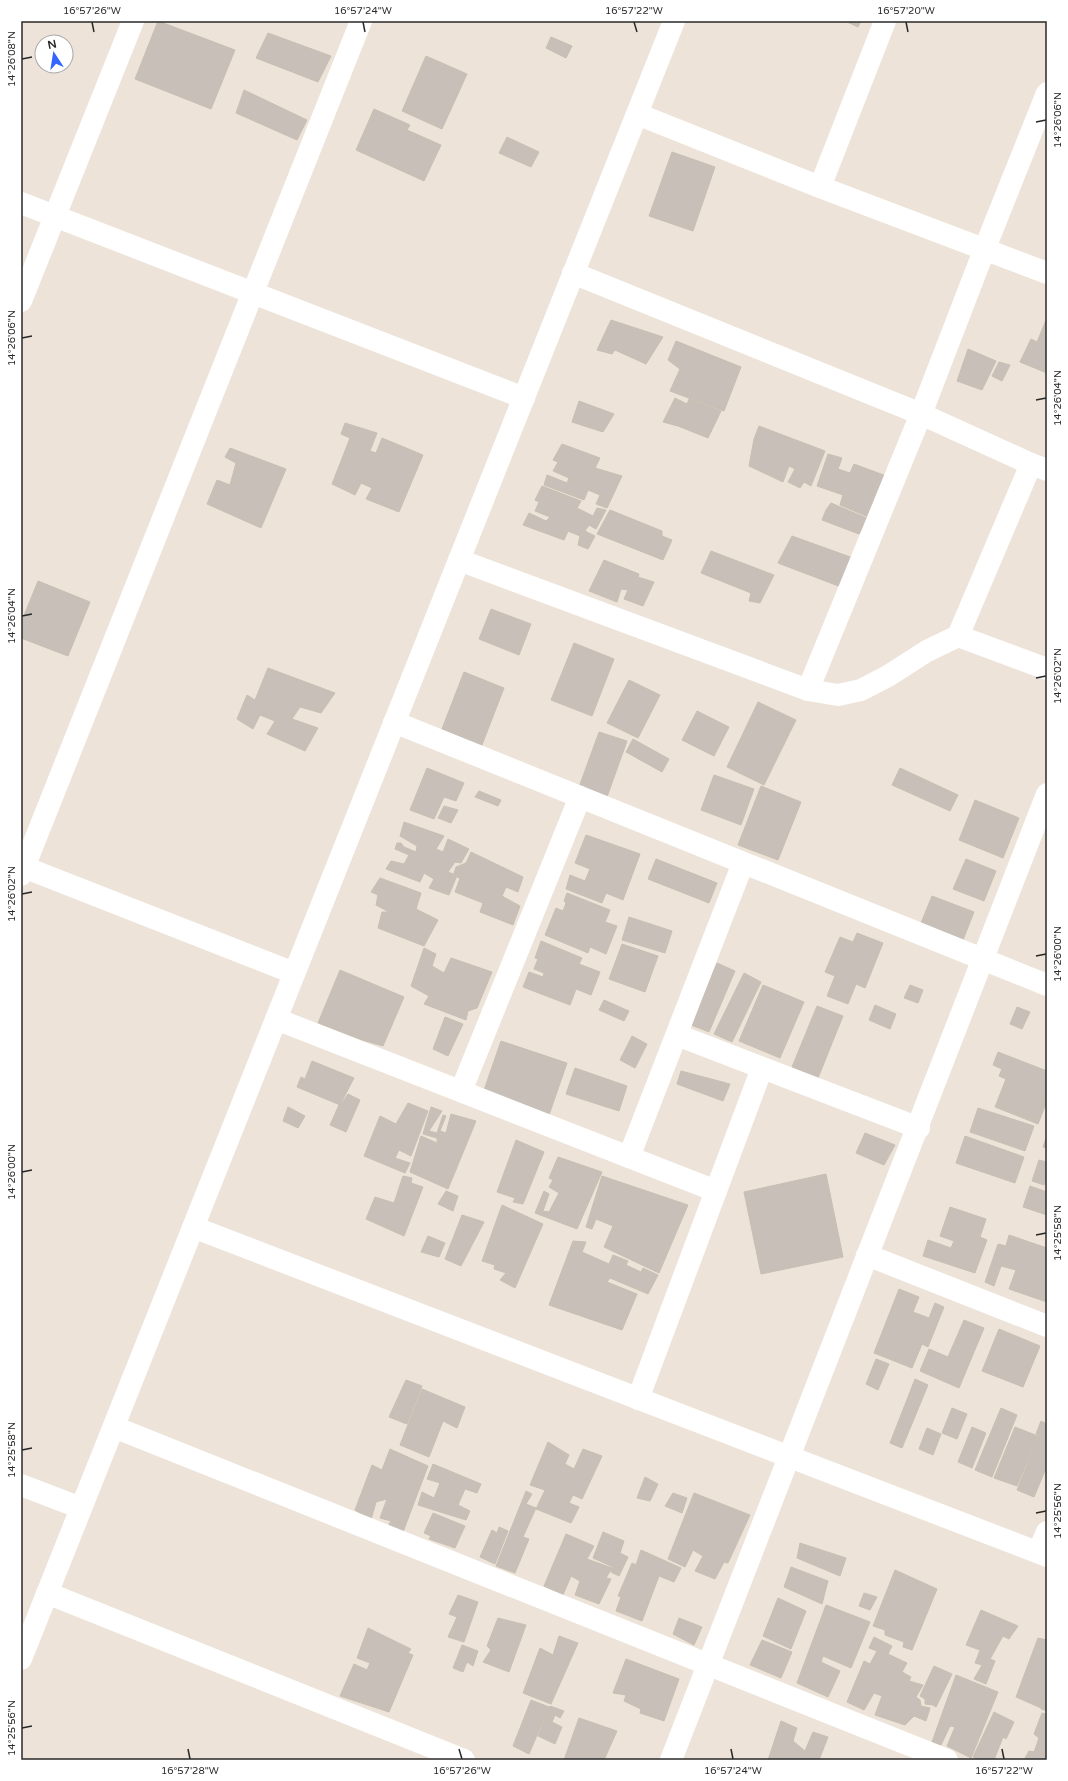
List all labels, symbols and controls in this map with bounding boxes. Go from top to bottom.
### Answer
text: 16°57'26"W [63,5,121,17]
text: 16°57'24"W [334,5,392,17]
text: 16°57'22"W [605,5,663,17]
text: 16°57'20"W [877,5,935,17]
text: 14°26'08"N [6,31,18,87]
north arrow [34,34,74,74]
text: N [46,37,58,52]
text: 14°26'06"N [1052,92,1064,148]
text: 14°26'06"N [6,310,18,366]
text: 14°26'04"N [1052,370,1064,426]
text: 14°26'04"N [6,588,18,644]
text: 14°26'02"N [1052,648,1064,704]
text: 14°26'02"N [6,866,18,922]
text: 14°26'00"N [1052,926,1064,982]
text: 14°26'00"N [6,1144,18,1200]
text: 14°25'58"N [1052,1205,1064,1261]
text: 14°25'58"N [6,1422,18,1478]
text: 14°25'56"N [1052,1483,1064,1539]
text: 14°25'56"N [6,1700,18,1756]
text: 16°57'28"W [161,1765,219,1777]
text: 16°57'26"W [433,1765,491,1777]
text: 16°57'24"W [704,1765,762,1777]
text: 16°57'22"W [975,1765,1033,1777]

